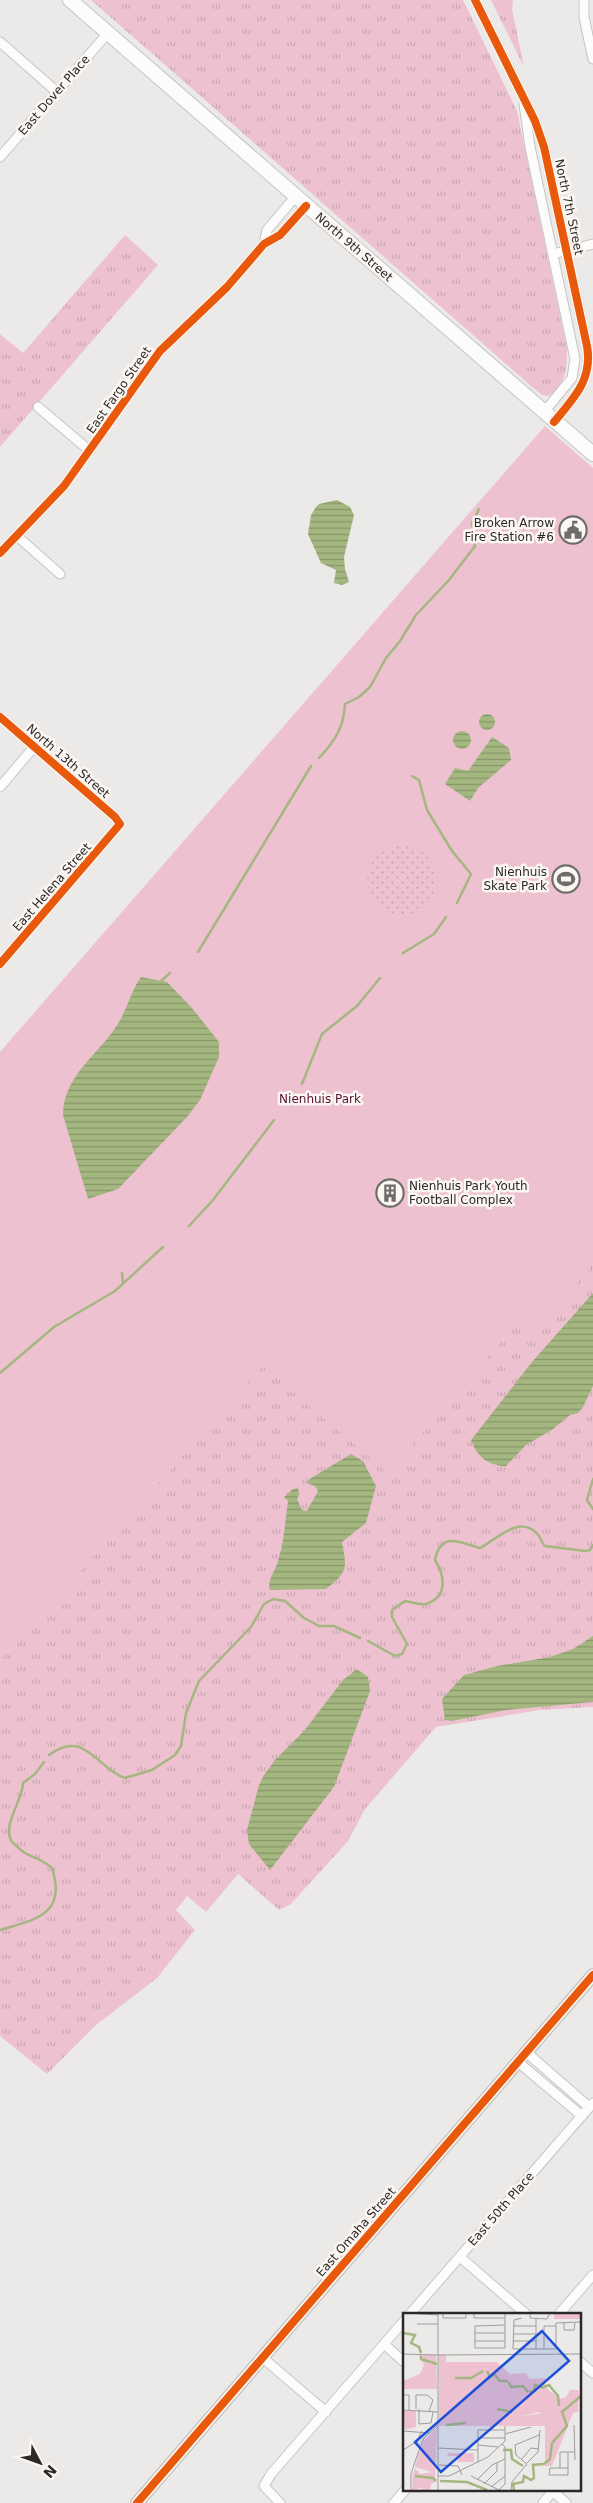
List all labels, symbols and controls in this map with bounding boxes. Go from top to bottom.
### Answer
street label: East Dover Place [15,52,93,138]
street label: North 7th Street [552,158,586,256]
street label: North 9th Street [313,210,396,284]
street label: East Fargo Street [84,344,154,436]
public building icon: Broken Arrow Fire Station #6 [558,515,588,545]
place label: Broken Arrow Fire Station #6 [465,516,554,544]
street label: North 13th Street [24,721,113,801]
street label: East Helena Street [10,840,94,934]
sports icon: Nienhuis Skate Park [551,864,581,894]
place label: Nienhuis Skate Park [483,865,547,893]
park label: Nienhuis Park [279,1092,361,1106]
building icon: Nienhuis Park Youth Football Complex [375,1178,405,1208]
place label: Nienhuis Park Youth Football Complex [409,1179,528,1207]
street label: East 50th Place [465,2169,537,2249]
street label: East Omaha Street [314,2184,399,2279]
inset map [403,2313,580,2490]
north arrow [15,2438,65,2488]
text: N [40,2462,60,2481]

